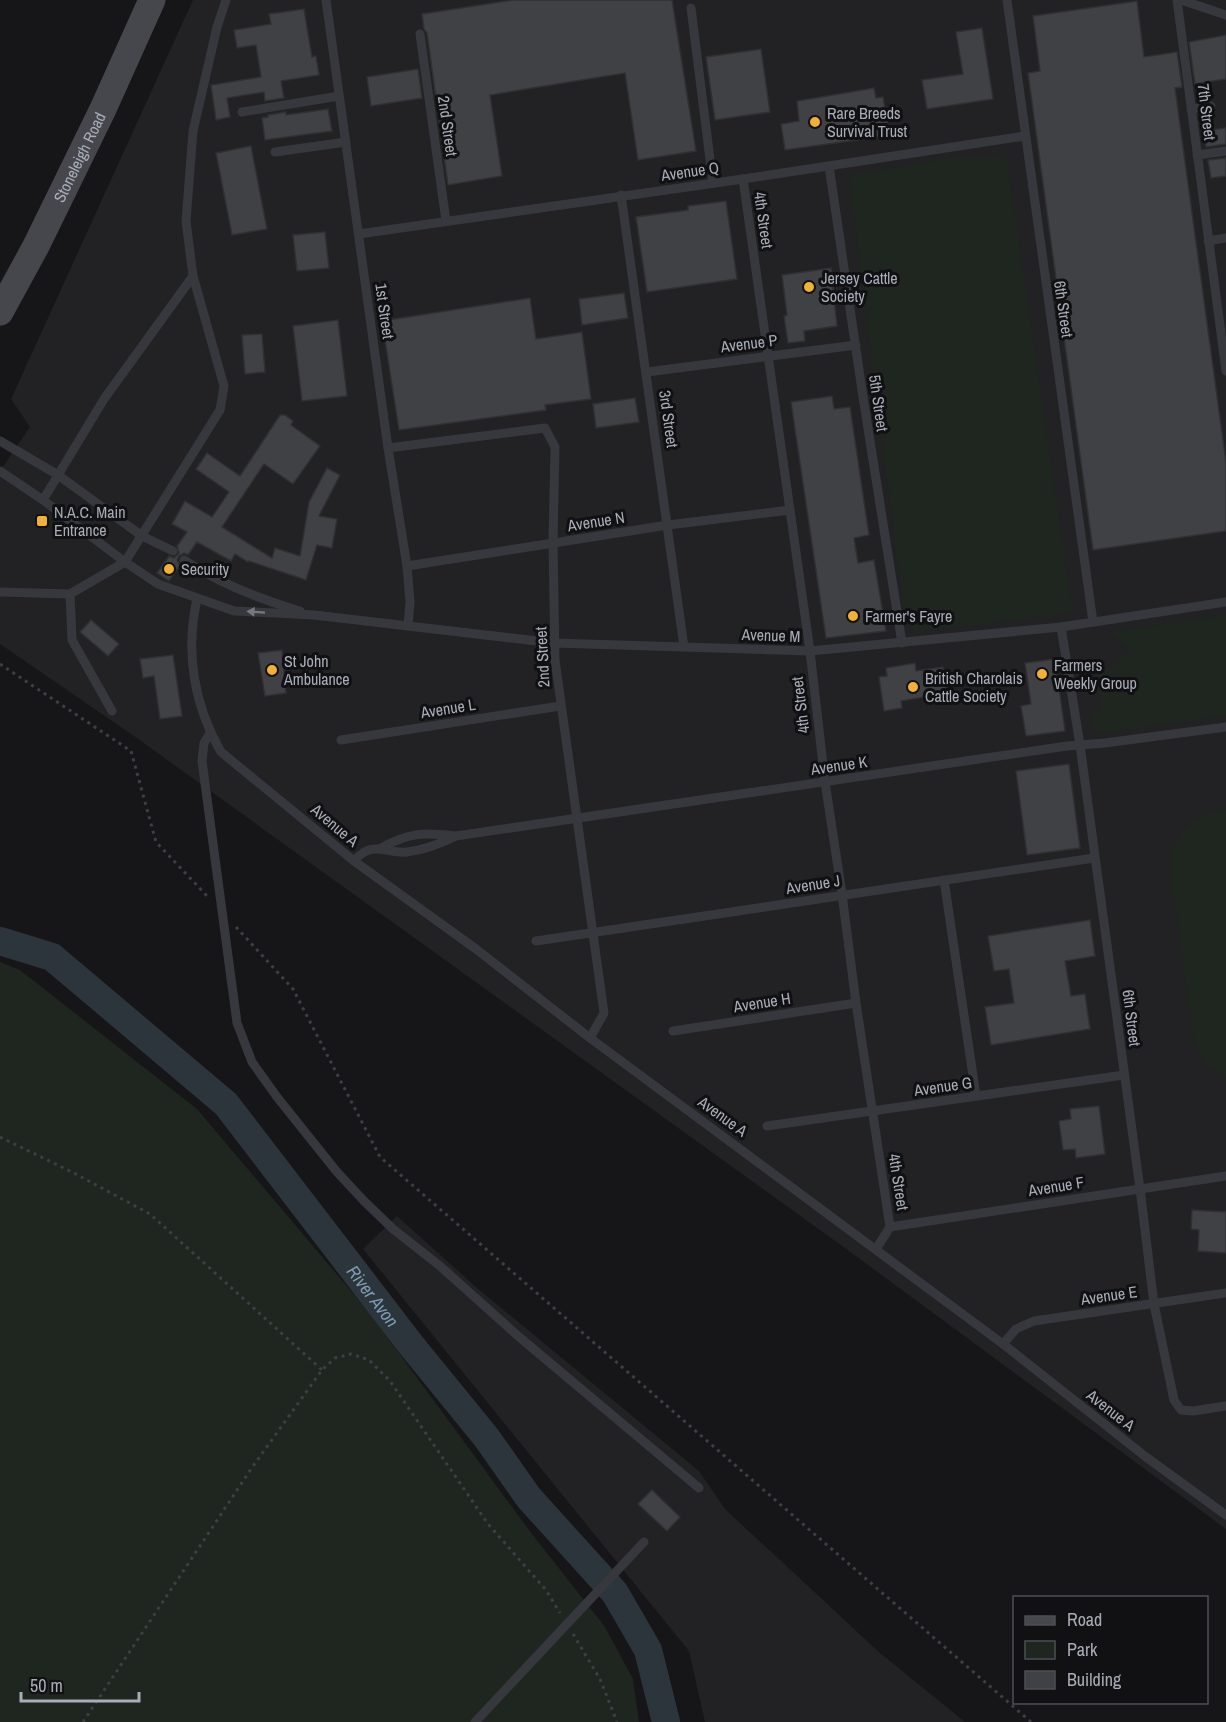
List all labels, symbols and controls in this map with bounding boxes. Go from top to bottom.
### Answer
street label: 7th Street [1193,82,1221,142]
street label: 2nd Street [433,94,463,158]
place label: Rare Breeds Survival Trust [827,102,908,142]
street label: Stoneleigh Road [48,108,111,206]
marker: Rare Breeds Survival Trust [808,115,822,129]
street label: Avenue Q [659,156,720,186]
street label: 4th Street [749,190,779,250]
place label: Jersey Cattle Society [821,267,898,307]
street label: 6th Street [1049,279,1079,339]
marker: Jersey Cattle Society [802,280,816,294]
street label: 1st Street [370,282,400,341]
street label: Avenue P [719,329,779,357]
street label: 5th Street [864,373,894,433]
street label: 3rd Street [654,389,684,449]
place label: N.A.C. Main Entrance [54,501,125,541]
street label: Avenue N [565,506,626,537]
marker: N.A.C. Main Entrance [35,514,49,528]
place label: Security [181,558,230,580]
marker: Security [162,562,176,576]
place label: Farmer's Fayre [865,605,952,627]
one-way arrow [246,607,265,617]
marker: Farmer's Fayre [846,609,860,623]
street label: Avenue M [740,623,801,647]
street label: 2nd Street [529,626,555,688]
place label: St John Ambulance [283,650,350,690]
place label: Farmers Weekly Group [1054,654,1137,694]
marker: St John Ambulance [265,663,279,677]
place label: British Charolais Cattle Society [925,667,1023,707]
marker: Farmers Weekly Group [1035,667,1049,681]
street label: 4th Street [786,675,814,735]
marker: British Charolais Cattle Society [906,680,920,694]
street label: Avenue L [418,693,478,723]
street label: Avenue K [808,750,869,780]
street label: Avenue A [306,798,364,852]
street label: Avenue J [783,869,842,899]
street label: Avenue H [731,987,792,1018]
street label: 6th Street [1118,988,1146,1048]
street label: Avenue G [912,1071,973,1101]
street label: Avenue A [693,1090,752,1141]
street label: 4th Street [884,1152,914,1212]
street label: Avenue F [1026,1171,1085,1201]
water label: River Avon [341,1260,405,1332]
street label: Avenue E [1078,1280,1139,1310]
street label: Avenue A [1081,1383,1140,1436]
legend [1013,1596,1208,1704]
text: Road [1067,1607,1102,1632]
text: Park [1067,1637,1098,1662]
scale bar [21,1665,140,1703]
text: Building [1067,1667,1122,1692]
text: 50 m [30,1673,63,1698]

